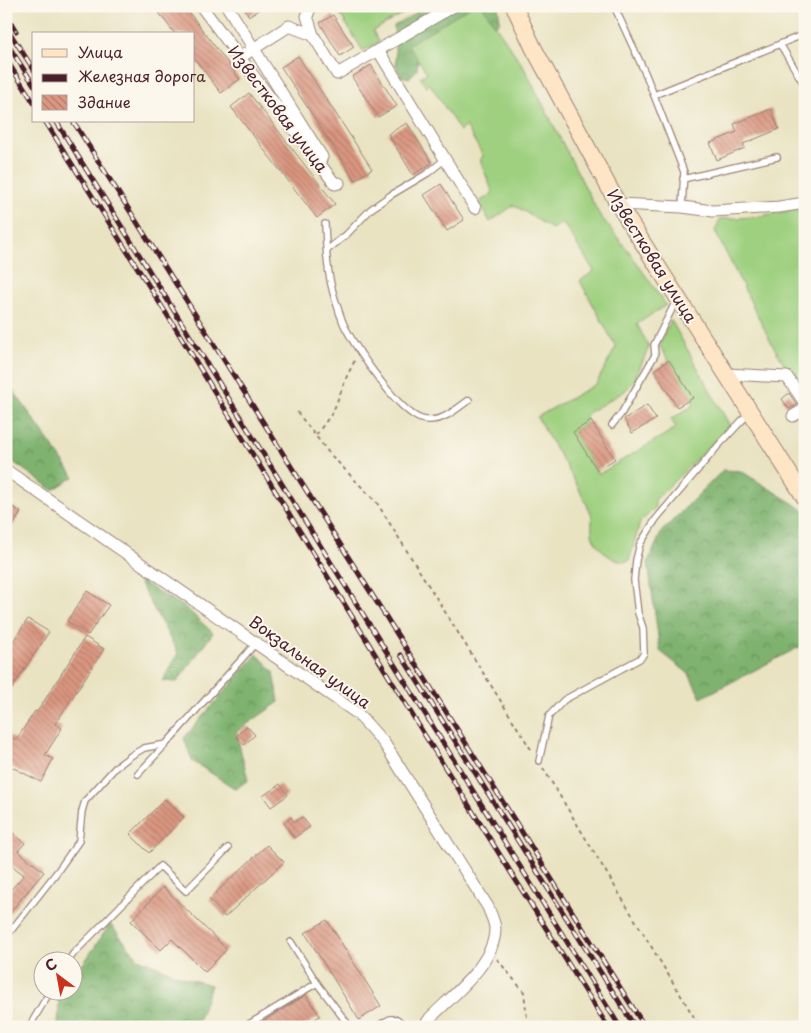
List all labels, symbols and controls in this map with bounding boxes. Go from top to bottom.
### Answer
legend [32,32,195,122]
text: Улица [78,40,123,63]
street label: Известковая улица [223,40,335,177]
text: Железная дорога [78,64,206,87]
text: Здание [78,90,131,113]
street label: Известковая улица [602,184,704,327]
street label: Вокзальная улица [245,609,376,714]
north arrow [32,950,82,1000]
text: С [41,953,61,976]

